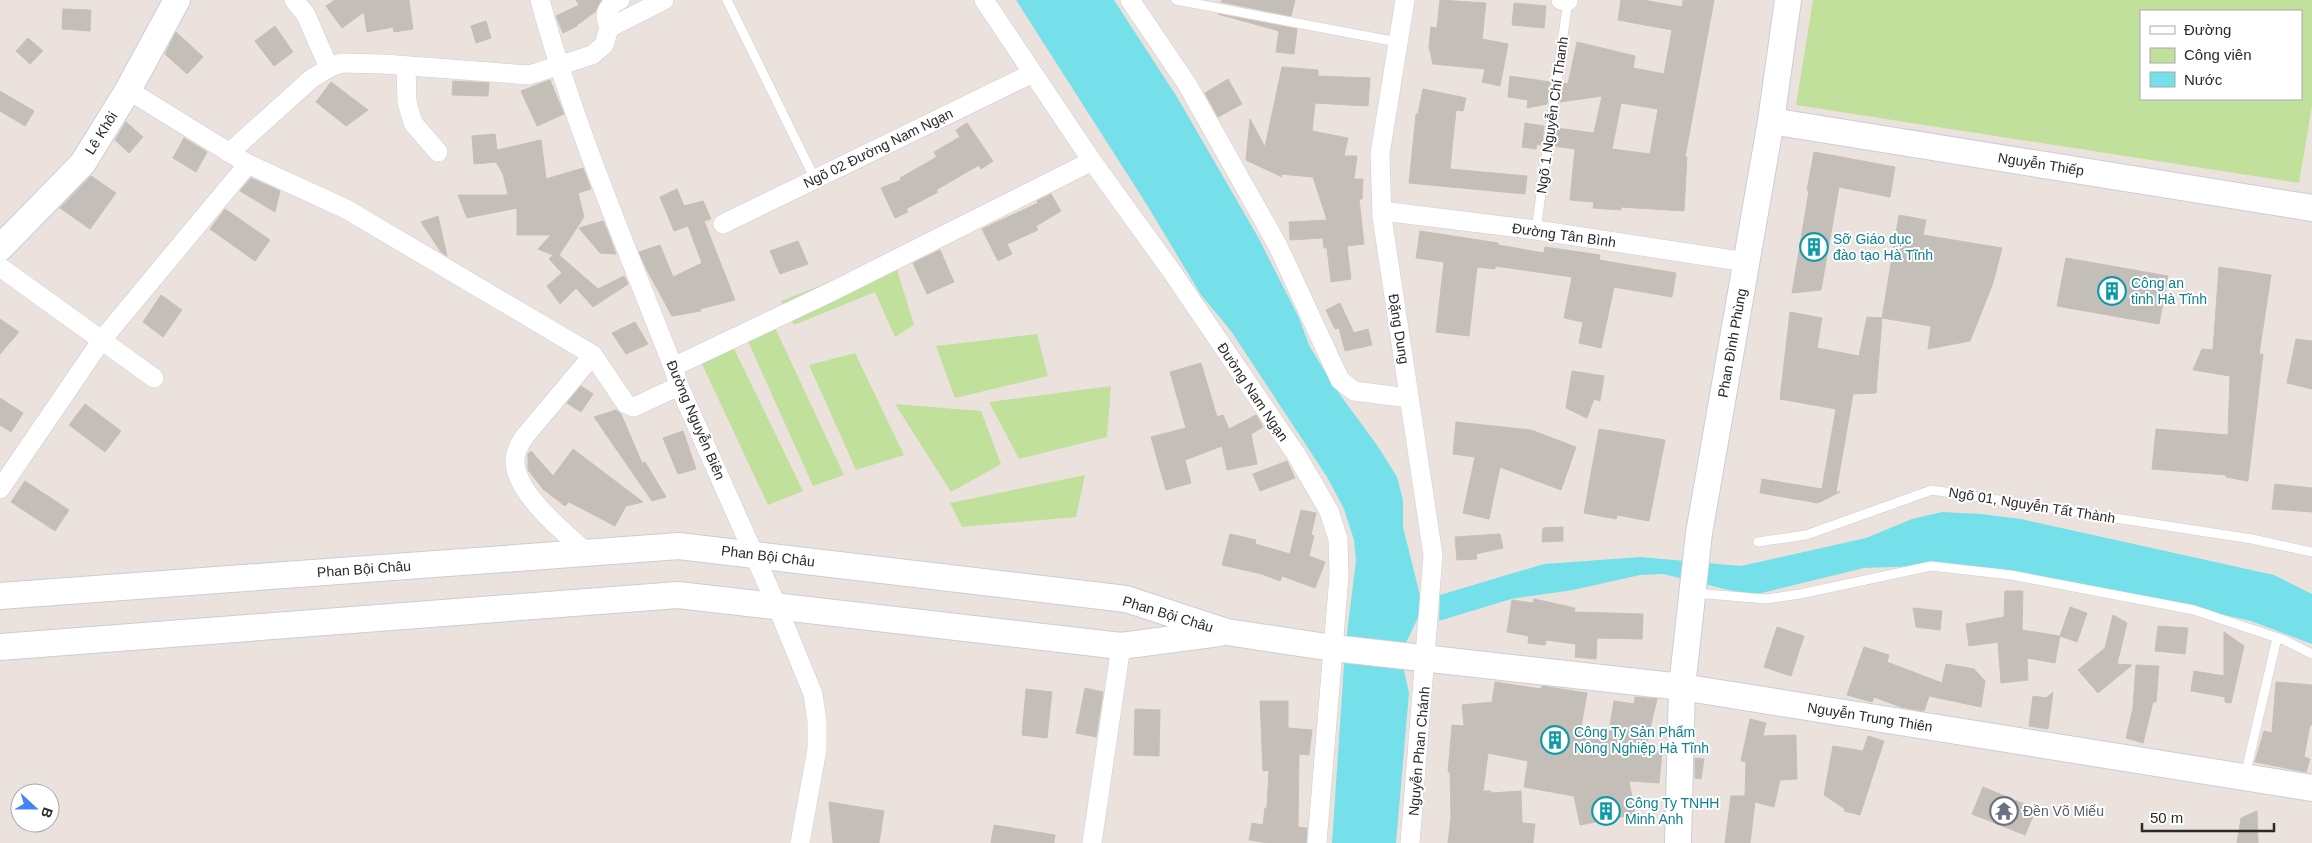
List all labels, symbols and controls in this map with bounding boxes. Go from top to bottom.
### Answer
legend [2140,10,2302,100]
text: Đường [2184,21,2231,38]
street label: Ngõ 1 Nguyễn Chí Thanh [1533,35,1571,195]
text: Công viên [2184,46,2252,63]
text: Nước [2184,71,2223,88]
street label: Ngõ 02 Đường Nam Ngạn [801,105,955,191]
street label: Lê Khôi [82,109,120,157]
street label: Nguyễn Thiếp [1997,149,2085,179]
street label: Đường Tân Bình [1511,220,1617,250]
place label: Sỡ Giáo dục đào tạo Hà Tĩnh [1833,231,1933,263]
building icon: Sỡ Giáo dục đào tạo Hà Tĩnh [1799,232,1829,262]
place label: Công an tỉnh Hà Tĩnh [2131,275,2207,307]
building icon: Công an tỉnh Hà Tĩnh [2097,276,2127,306]
street label: Phan Đình Phùng [1715,287,1749,399]
street label: Đặng Dung [1386,293,1412,365]
street label: Đường Nam Ngạn [1214,340,1292,444]
street label: Đường Nguyễn Biên [664,358,728,482]
street label: Ngõ 01, Nguyễn Tất Thành [1948,484,2116,526]
street label: Phan Bội Châu [720,542,816,570]
street label: Phan Bội Châu [316,558,412,580]
street label: Phan Bội Châu [1121,593,1215,635]
street label: Nguyễn Phan Chánh [1405,686,1433,816]
street label: Nguyễn Trung Thiên [1806,699,1934,735]
place label: Công Ty Sản Phẩm Nông Nghiệp Hà Tĩnh [1574,724,1709,756]
building icon: Công Ty Sản Phẩm Nông Nghiệp Hà Tĩnh [1540,725,1570,755]
north arrow [10,783,60,833]
place label: Công Ty TNHH Minh Anh [1625,795,1719,827]
building icon: Công Ty TNHH Minh Anh [1591,796,1621,826]
temple icon: Đền Võ Miếu [1989,796,2019,826]
scale bar [2142,800,2274,832]
place label: Đền Võ Miếu [2023,803,2104,819]
text: B [38,805,56,820]
text: 50 m [2150,809,2183,826]

